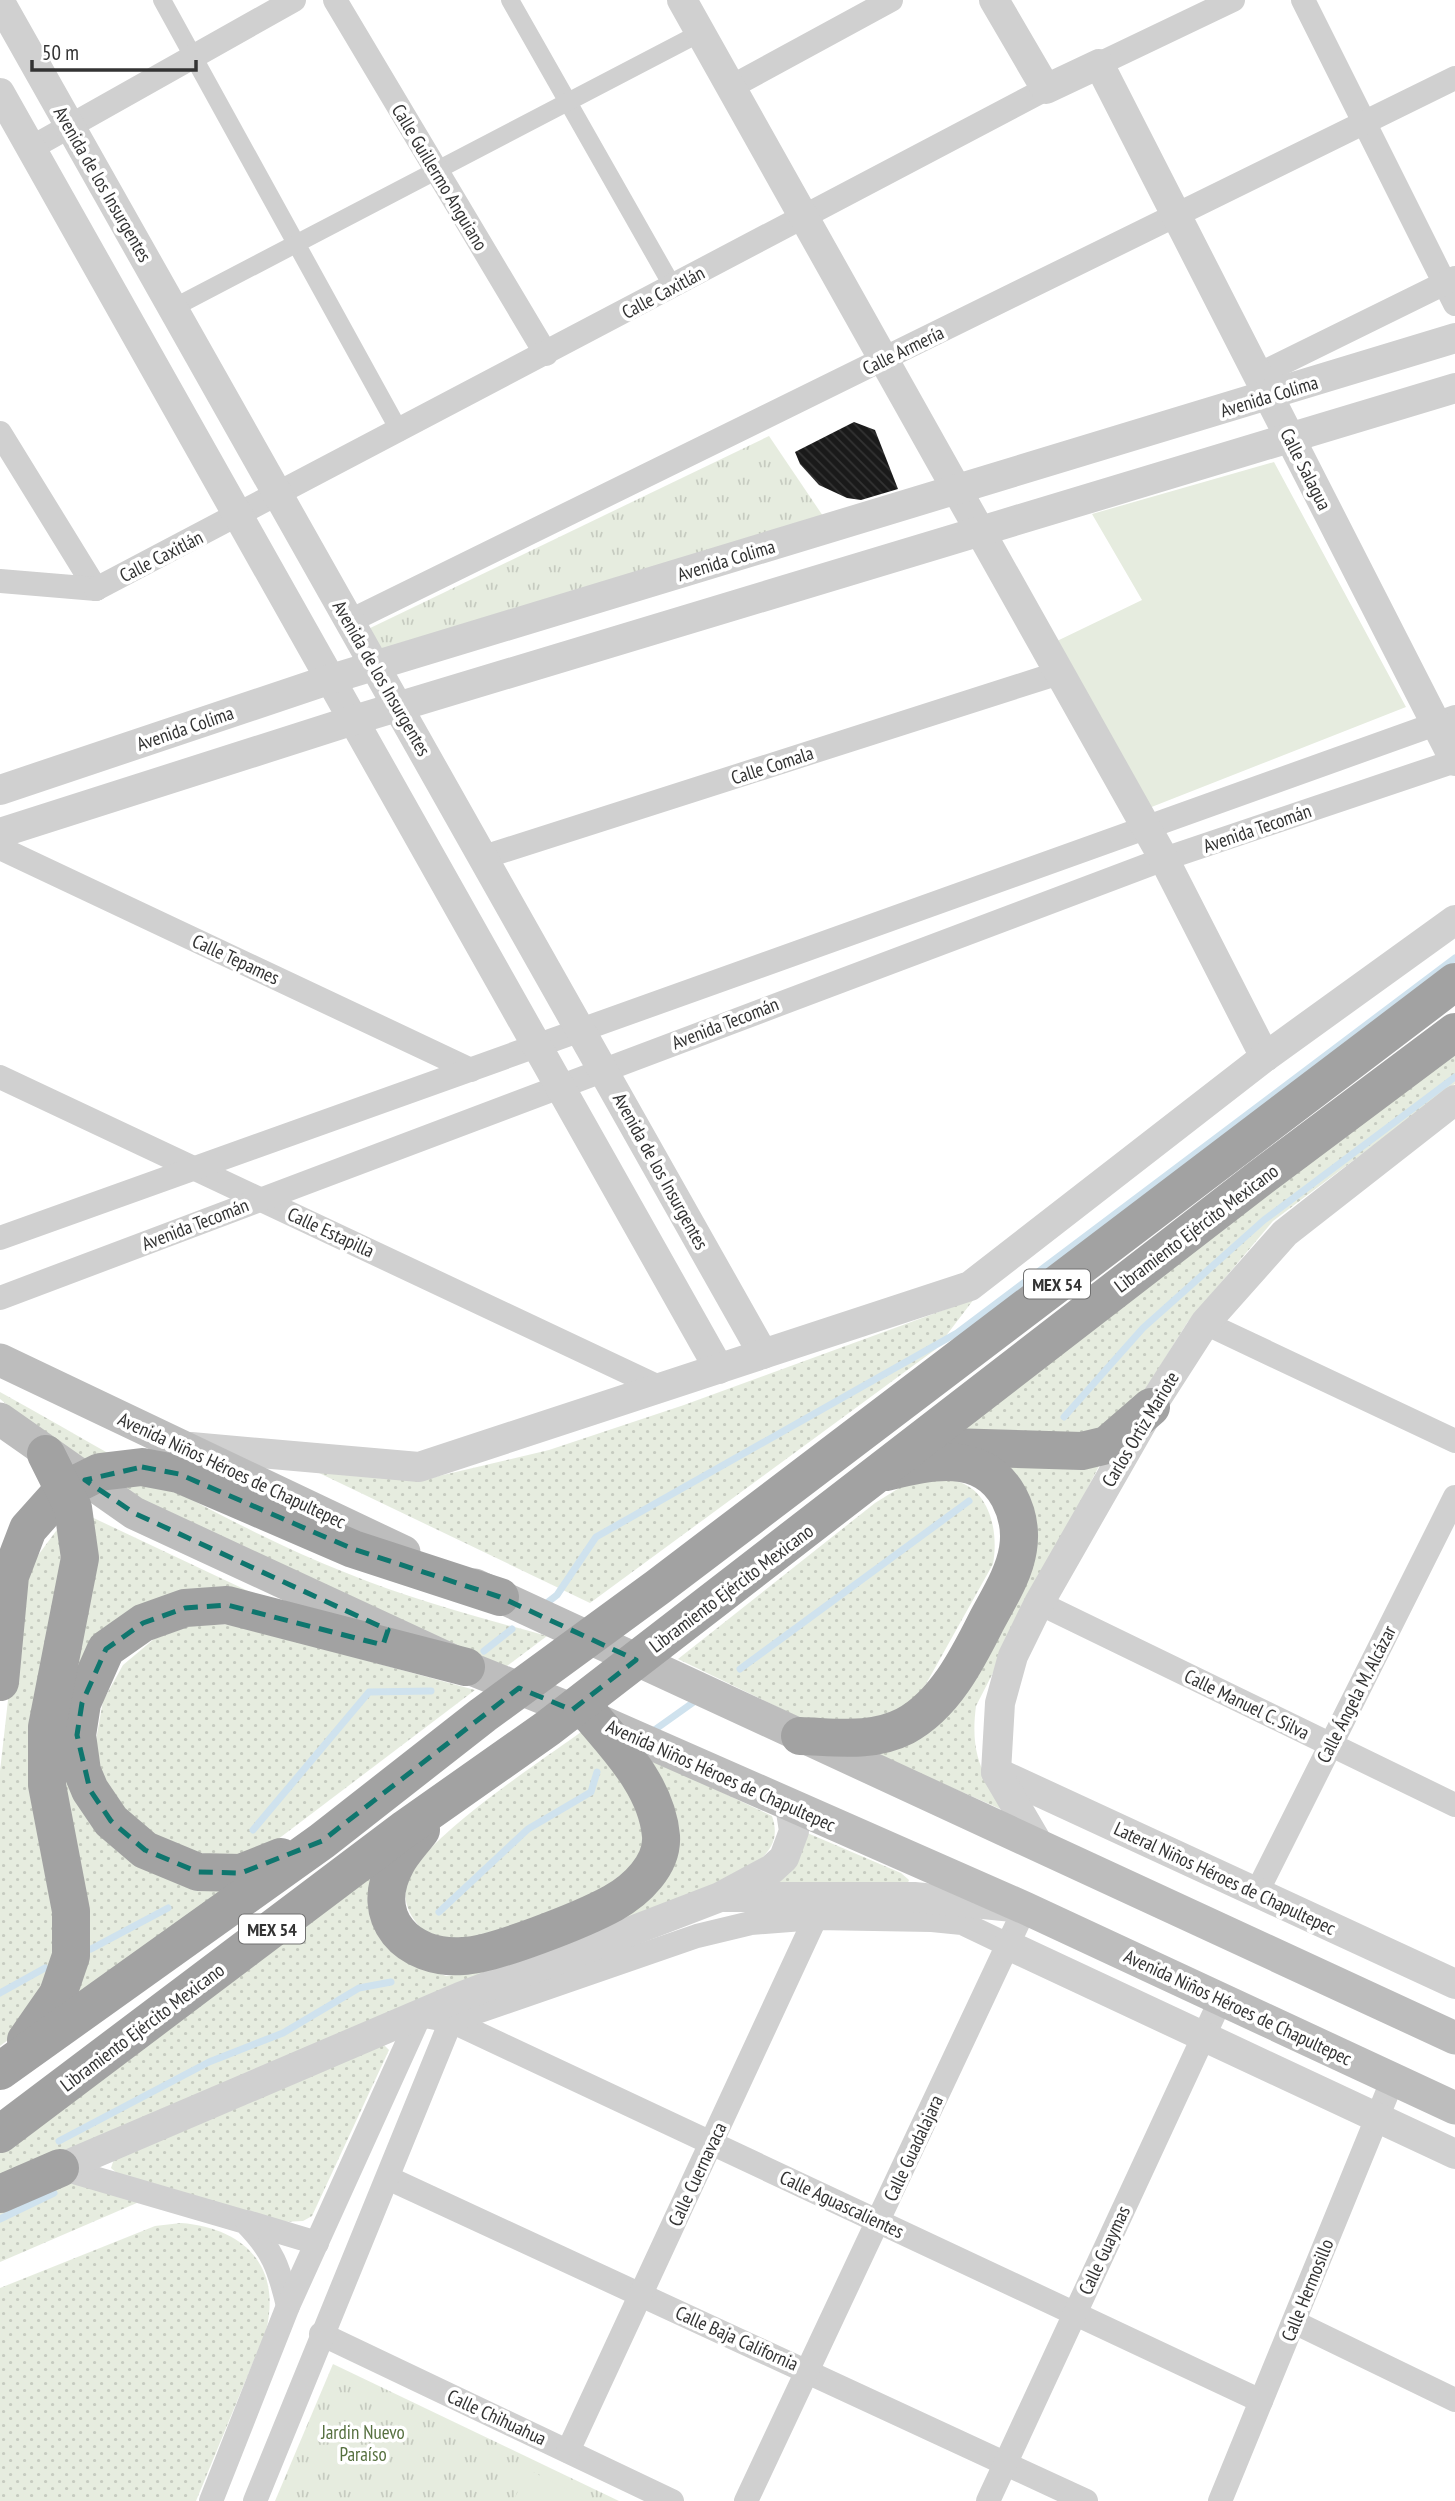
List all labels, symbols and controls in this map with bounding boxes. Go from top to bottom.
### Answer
scale bar [32,28,196,72]
text: 50 m [42,39,79,66]
street label: Calle Guillermo Anguiano [387,99,493,255]
street label: Avenida de los Insurgentes [49,102,157,266]
street label: Calle Caxitlán [617,260,709,324]
street label: Calle Armería [858,320,948,380]
street label: Avenida Colima [1217,370,1321,422]
street label: Calle Salagua [1275,424,1337,514]
street label: Calle Caxitlán [115,525,207,587]
street label: Avenida Colima [674,534,778,586]
street label: Avenida de los Insurgentes [328,596,436,760]
street label: Avenida Colima [133,700,237,756]
street label: Calle Comala [728,740,816,790]
street label: Avenida Tecomán [1200,798,1314,858]
street label: Calle Tepames [189,928,283,990]
street label: Avenida Tecomán [668,992,782,1054]
street label: Avenida de los Insurgentes [608,1088,714,1254]
street label: Libramiento Ejército Mexicano [1109,1159,1283,1297]
street label: Avenida Tecomán [138,1193,252,1255]
street label: Calle Estapilla [284,1201,378,1263]
road number: MEX 54 [1024,1269,1090,1298]
street label: Carlos Ortiz Mariote [1096,1367,1184,1491]
street label: Avenida Niños Héroes de Chapultepec [114,1407,350,1533]
street label: Libramiento Ejército Mexicano [644,1519,818,1657]
street label: Calle Ángela M. Alcázar [1311,1621,1401,1767]
street label: Calle Manuel C. Silva [1181,1663,1313,1745]
street label: Avenida Niños Héroes de Chapultepec [603,1714,840,1837]
street label: Lateral Niños Héroes de Chapultepec [1110,1816,1340,1940]
road number: MEX 54 [239,1914,305,1943]
street label: Avenida Niños Héroes de Chapultepec [1120,1944,1356,2070]
street label: Libramiento Ejército Mexicano [55,1958,229,2096]
street label: Calle Guadalajara [878,2091,948,2205]
street label: Calle Cuernavaca [662,2118,732,2230]
street label: Calle Aguascalientes [776,2165,908,2243]
street label: Calle Guaymas [1073,2202,1135,2298]
street label: Calle Hermosillo [1276,2235,1338,2345]
street label: Calle Baja California [672,2300,802,2376]
street label: Calle Chihuahua [444,2384,550,2450]
park label: Jardin Nuevo Paraíso [320,2420,405,2466]

